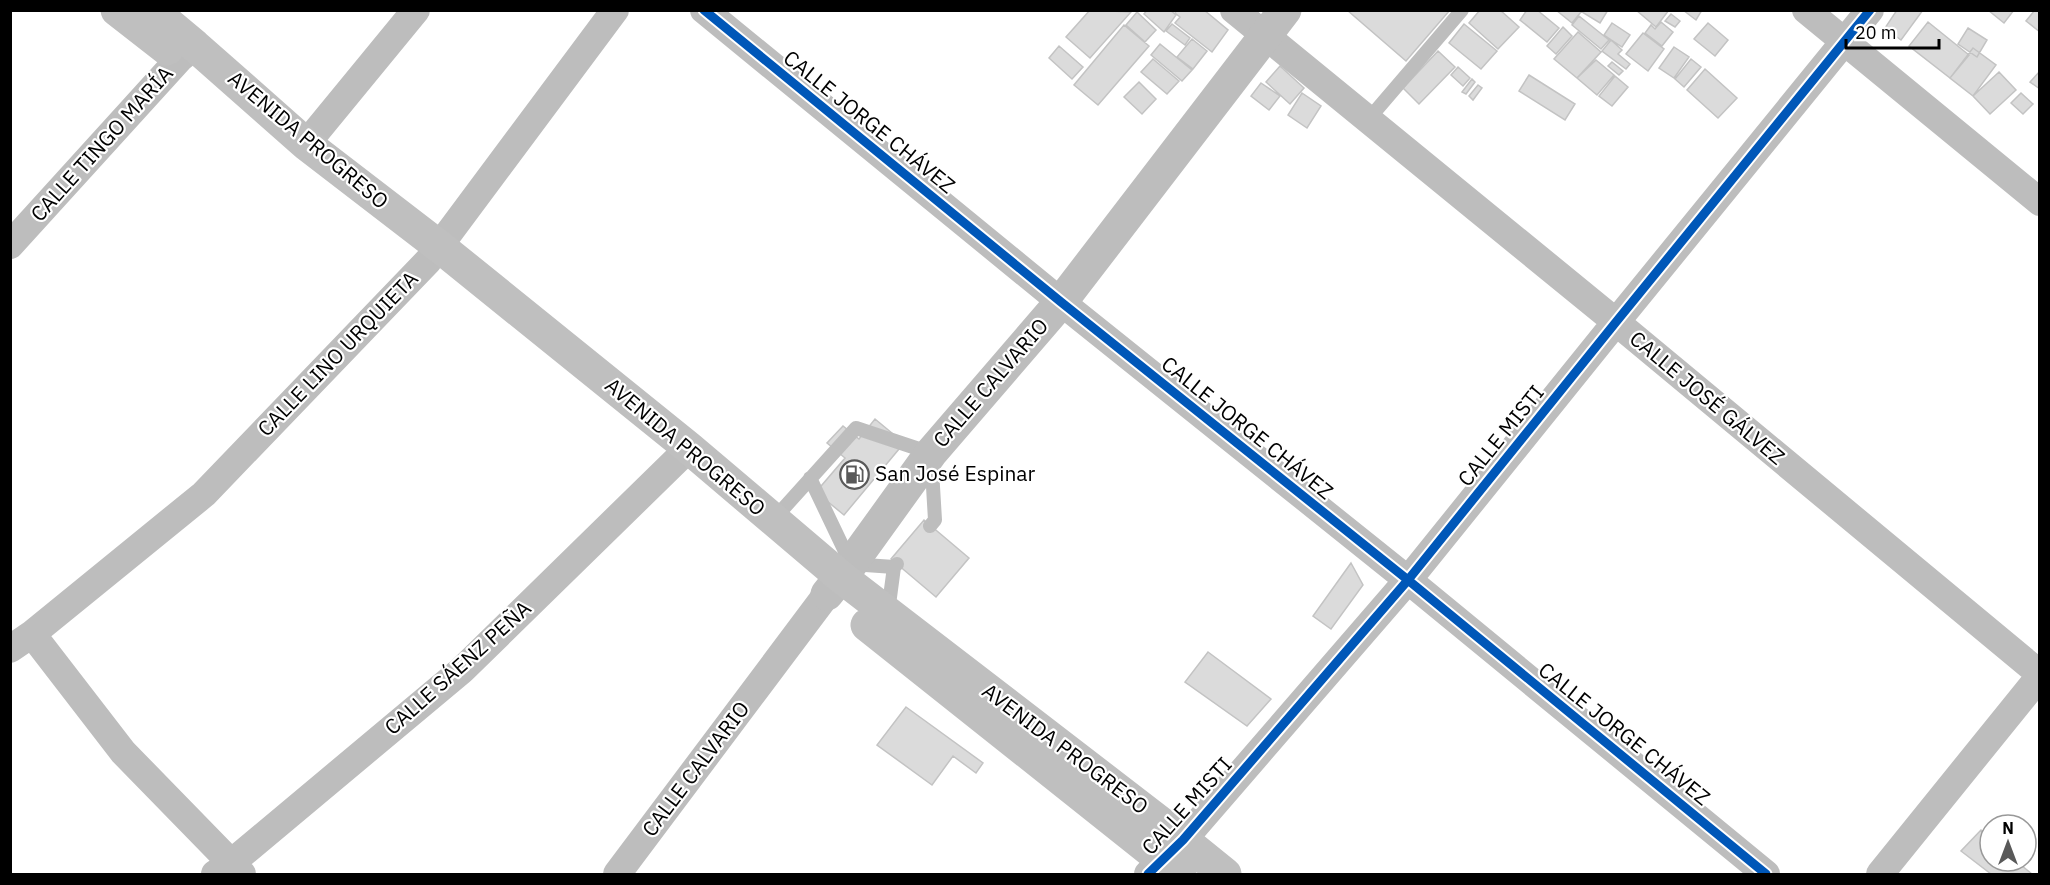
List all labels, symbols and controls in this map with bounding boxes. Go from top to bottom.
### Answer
scale bar [1846,12,1939,50]
text: 20 m [1855,21,1897,44]
street label: CALLE JORGE CHÁVEZ [778,43,961,199]
street label: CALLE TINGO MARÍA [24,60,179,227]
street label: AVENIDA PROGRESO [223,64,395,215]
street label: CALLE LINO URQUIETA [251,265,424,442]
street label: CALLE CALVARIO [926,312,1054,453]
street label: CALLE JOSÉ GÁLVEZ [1624,324,1791,470]
street label: CALLE JORGE CHÁVEZ [1156,349,1339,505]
street label: AVENIDA PROGRESO [600,371,772,522]
street label: CALLE MISTI [1451,379,1550,492]
fuel station icon: San José Espinar [838,458,870,490]
place label: San José Espinar [875,459,1036,487]
street label: CALLE SÁENZ PEÑA [378,594,537,741]
street label: CALLE JORGE CHÁVEZ [1533,655,1716,811]
street label: AVENIDA PROGRESO [977,676,1154,820]
street label: CALLE CALVARIO [635,695,755,842]
street label: CALLE MISTI [1135,750,1238,860]
north arrow [1978,813,2038,873]
text: N [2002,818,2014,838]

